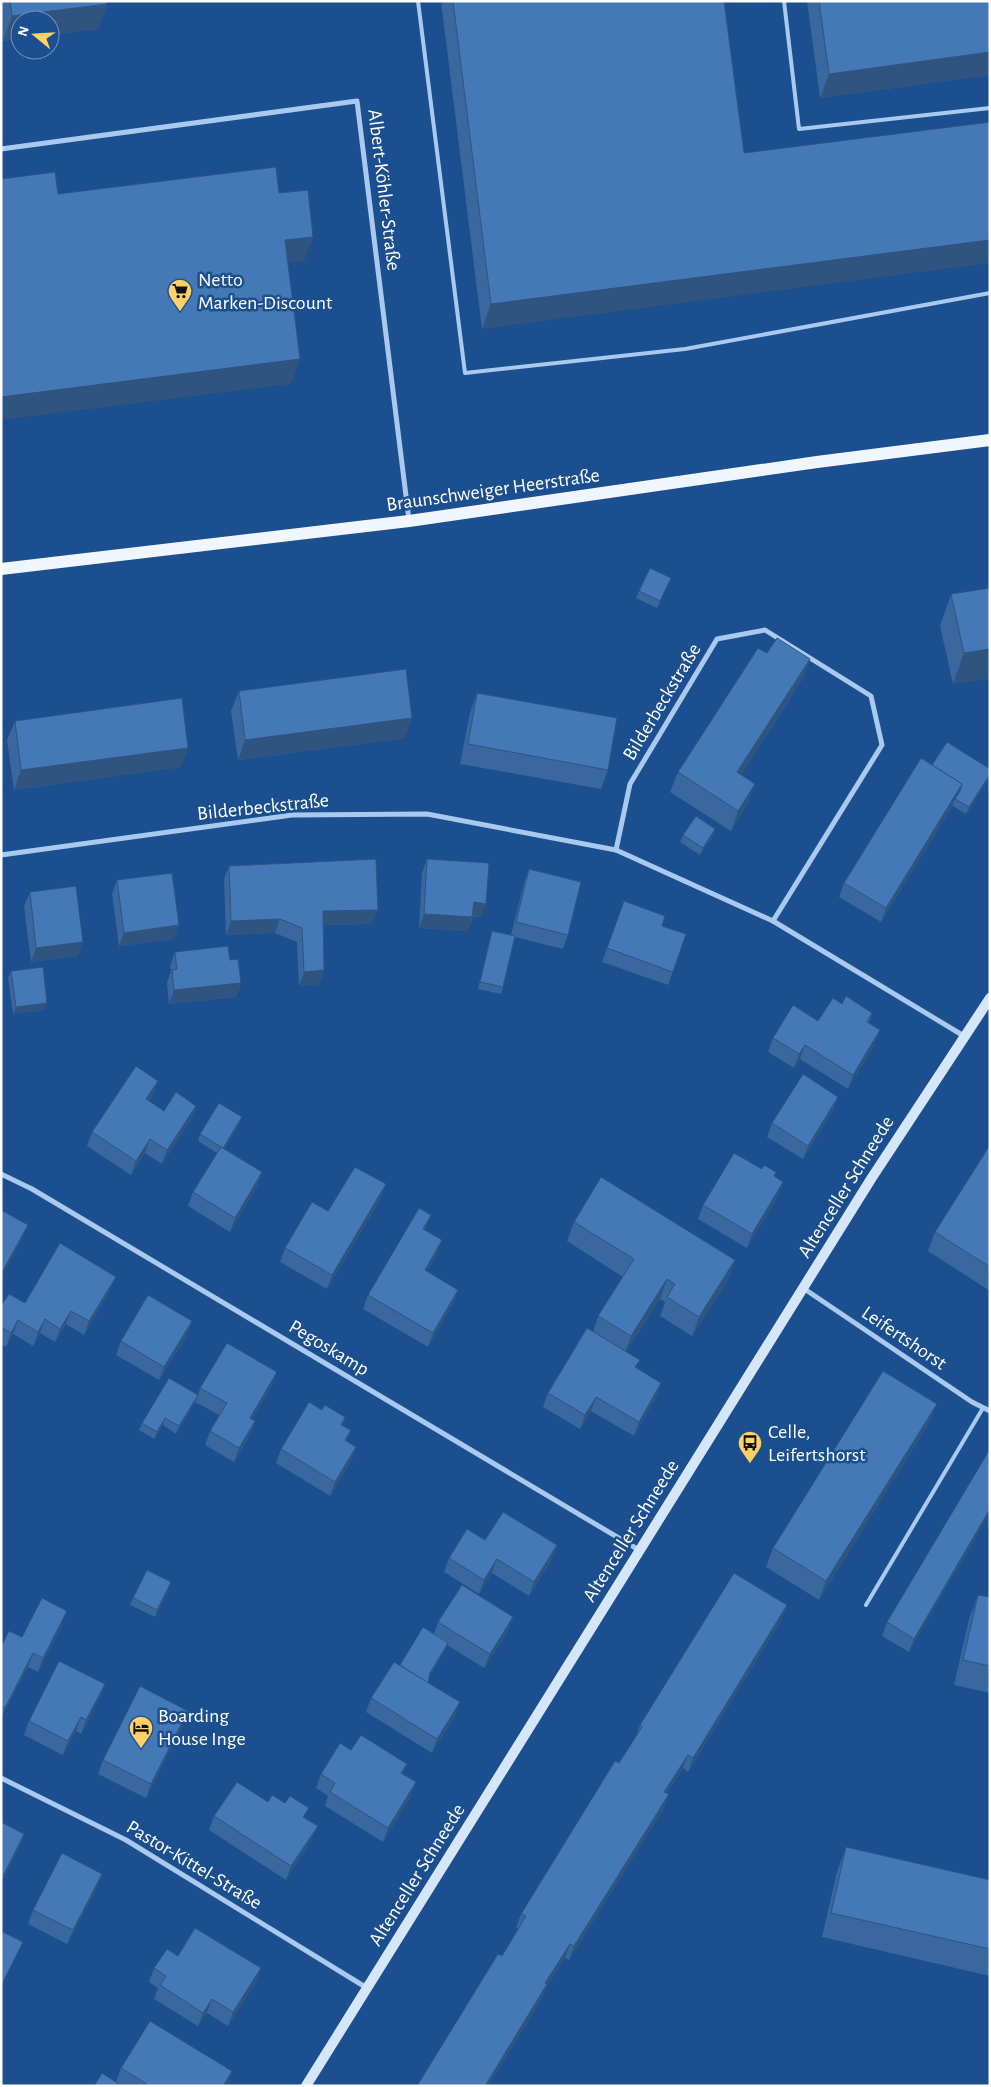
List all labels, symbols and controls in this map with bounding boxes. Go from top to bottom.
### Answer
north arrow [10,10,60,60]
text: N [15,24,32,38]
street label: Albert-Köhler-Straße [364,108,404,272]
place label: Netto Marken-Discount [198,270,333,313]
supermarket icon: Netto Marken-Discount [167,278,193,312]
street label: Braunschweiger Heerstraße [385,465,601,515]
street label: Bilderbeckstraße [619,640,705,764]
street label: Bilderbeckstraße [196,790,330,824]
street label: Altenceller Schneede [794,1112,898,1262]
street label: Leifertshorst [858,1302,951,1374]
street label: Pegoskamp [285,1316,373,1380]
place label: Celle, Leifertshorst [768,1422,866,1465]
bus stop icon: Celle, Leifertshorst [737,1430,763,1464]
street label: Altenceller Schneede [579,1456,683,1606]
place label: Boarding House Inge [158,1706,246,1749]
hotel icon: Boarding House Inge [128,1715,154,1749]
street label: Altenceller Schneede [365,1800,469,1950]
street label: Pastor-Kittel-Straße [123,1817,265,1913]

